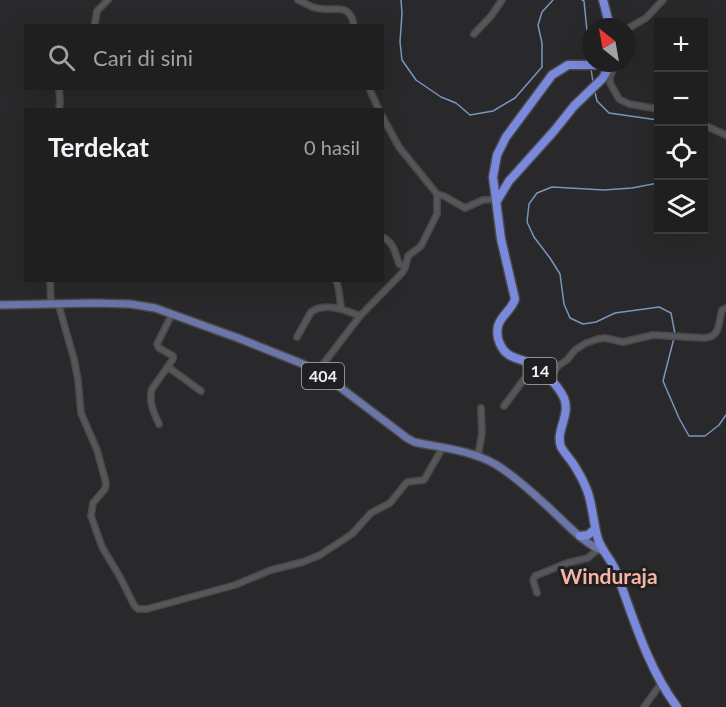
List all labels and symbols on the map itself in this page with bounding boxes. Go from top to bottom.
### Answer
north arrow [582,18,636,72]
road number: 14 [524,358,556,384]
road number: 404 [302,363,344,389]
district label: Winduraja [560,563,658,588]

